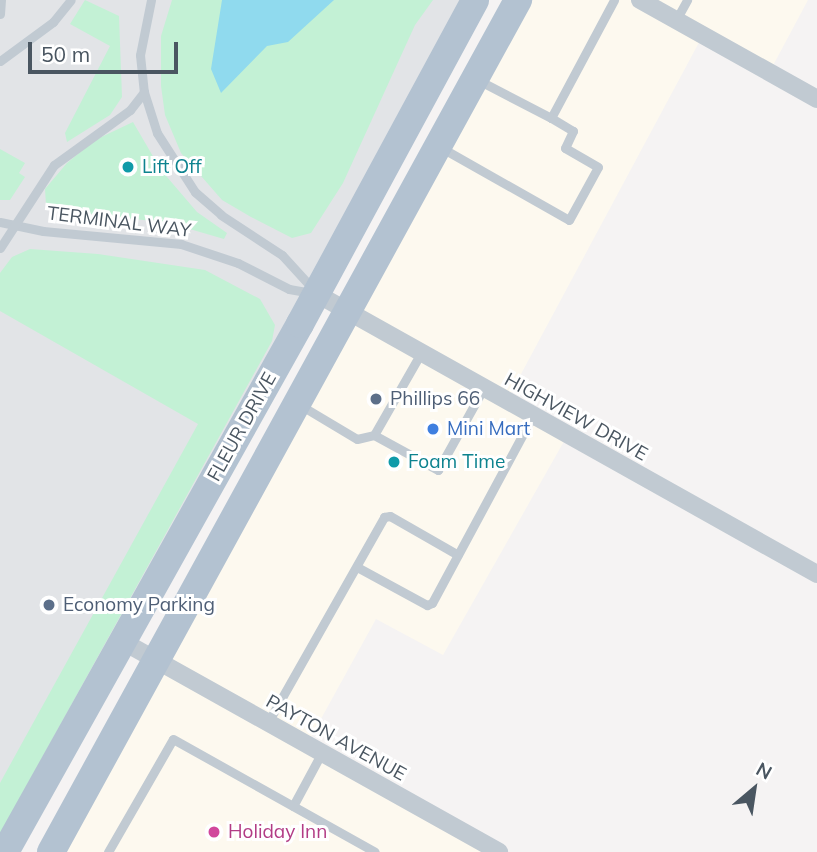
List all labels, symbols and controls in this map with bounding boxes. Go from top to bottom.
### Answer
scale bar [32,28,182,72]
text: 50 m [41,41,90,67]
place label: Lift Off [142,156,202,178]
marker: Lift Off [120,159,136,175]
street label: TERMINAL WAY [46,202,192,242]
street label: HIGHVIEW DRIVE [501,368,651,466]
street label: FLEUR DRIVE [203,369,281,485]
place label: Phillips 66 [390,388,480,410]
marker: Phillips 66 [368,391,384,407]
place label: Mini Mart [447,418,530,440]
marker: Mini Mart [425,421,441,437]
place label: Foam Time [408,451,505,473]
marker: Foam Time [386,454,402,470]
place label: Economy Parking [63,594,215,616]
marker: Economy Parking [41,597,57,613]
street label: PAYTON AVENUE [262,690,410,786]
north arrow [719,754,789,824]
text: N [752,757,776,785]
place label: Holiday Inn [228,821,327,843]
marker: Holiday Inn [206,824,222,840]

